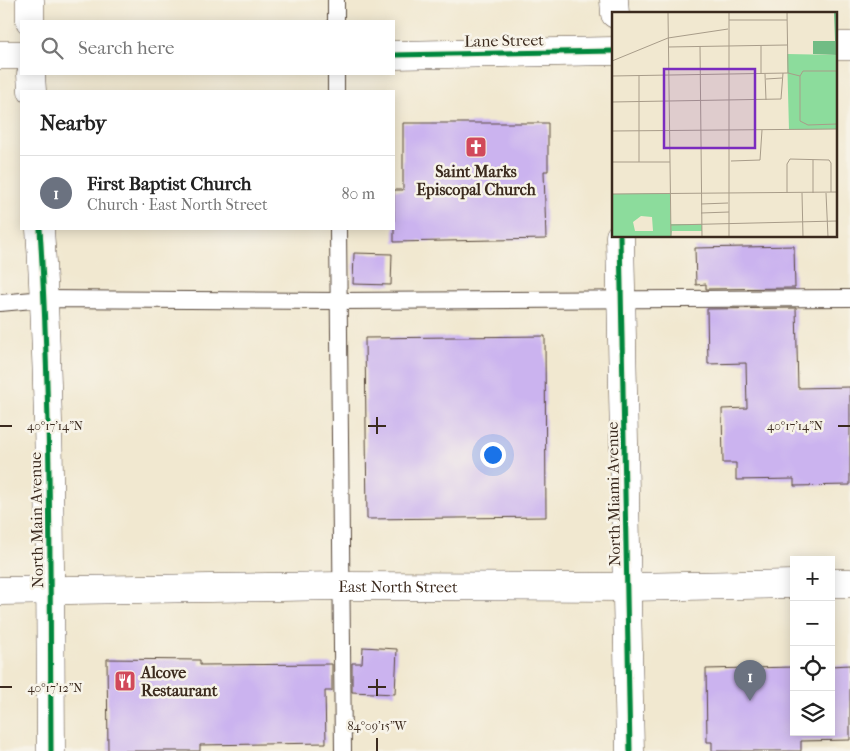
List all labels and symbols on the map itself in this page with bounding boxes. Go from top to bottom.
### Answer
inset map [612,12,838,238]
street label: Lane Street [464,30,544,51]
church icon: Saint Marks Episcopal Church [464,135,488,159]
place label: Saint Marks Episcopal Church [416,162,537,200]
text: 40°17'14"N [27,419,83,433]
text: 40°17'14"N [767,419,823,433]
street label: North Miami Avenue [603,421,624,567]
your location [480,442,506,468]
street label: North Main Avenue [26,452,47,588]
street label: East North Street [338,577,458,596]
pin: 1 [734,660,766,701]
place label: Alcove Restaurant [140,663,218,700]
restaurant icon: Alcove Restaurant [113,669,137,693]
text: 40°17'12"N [28,681,82,695]
text: 84°09'15"W [348,719,408,733]

